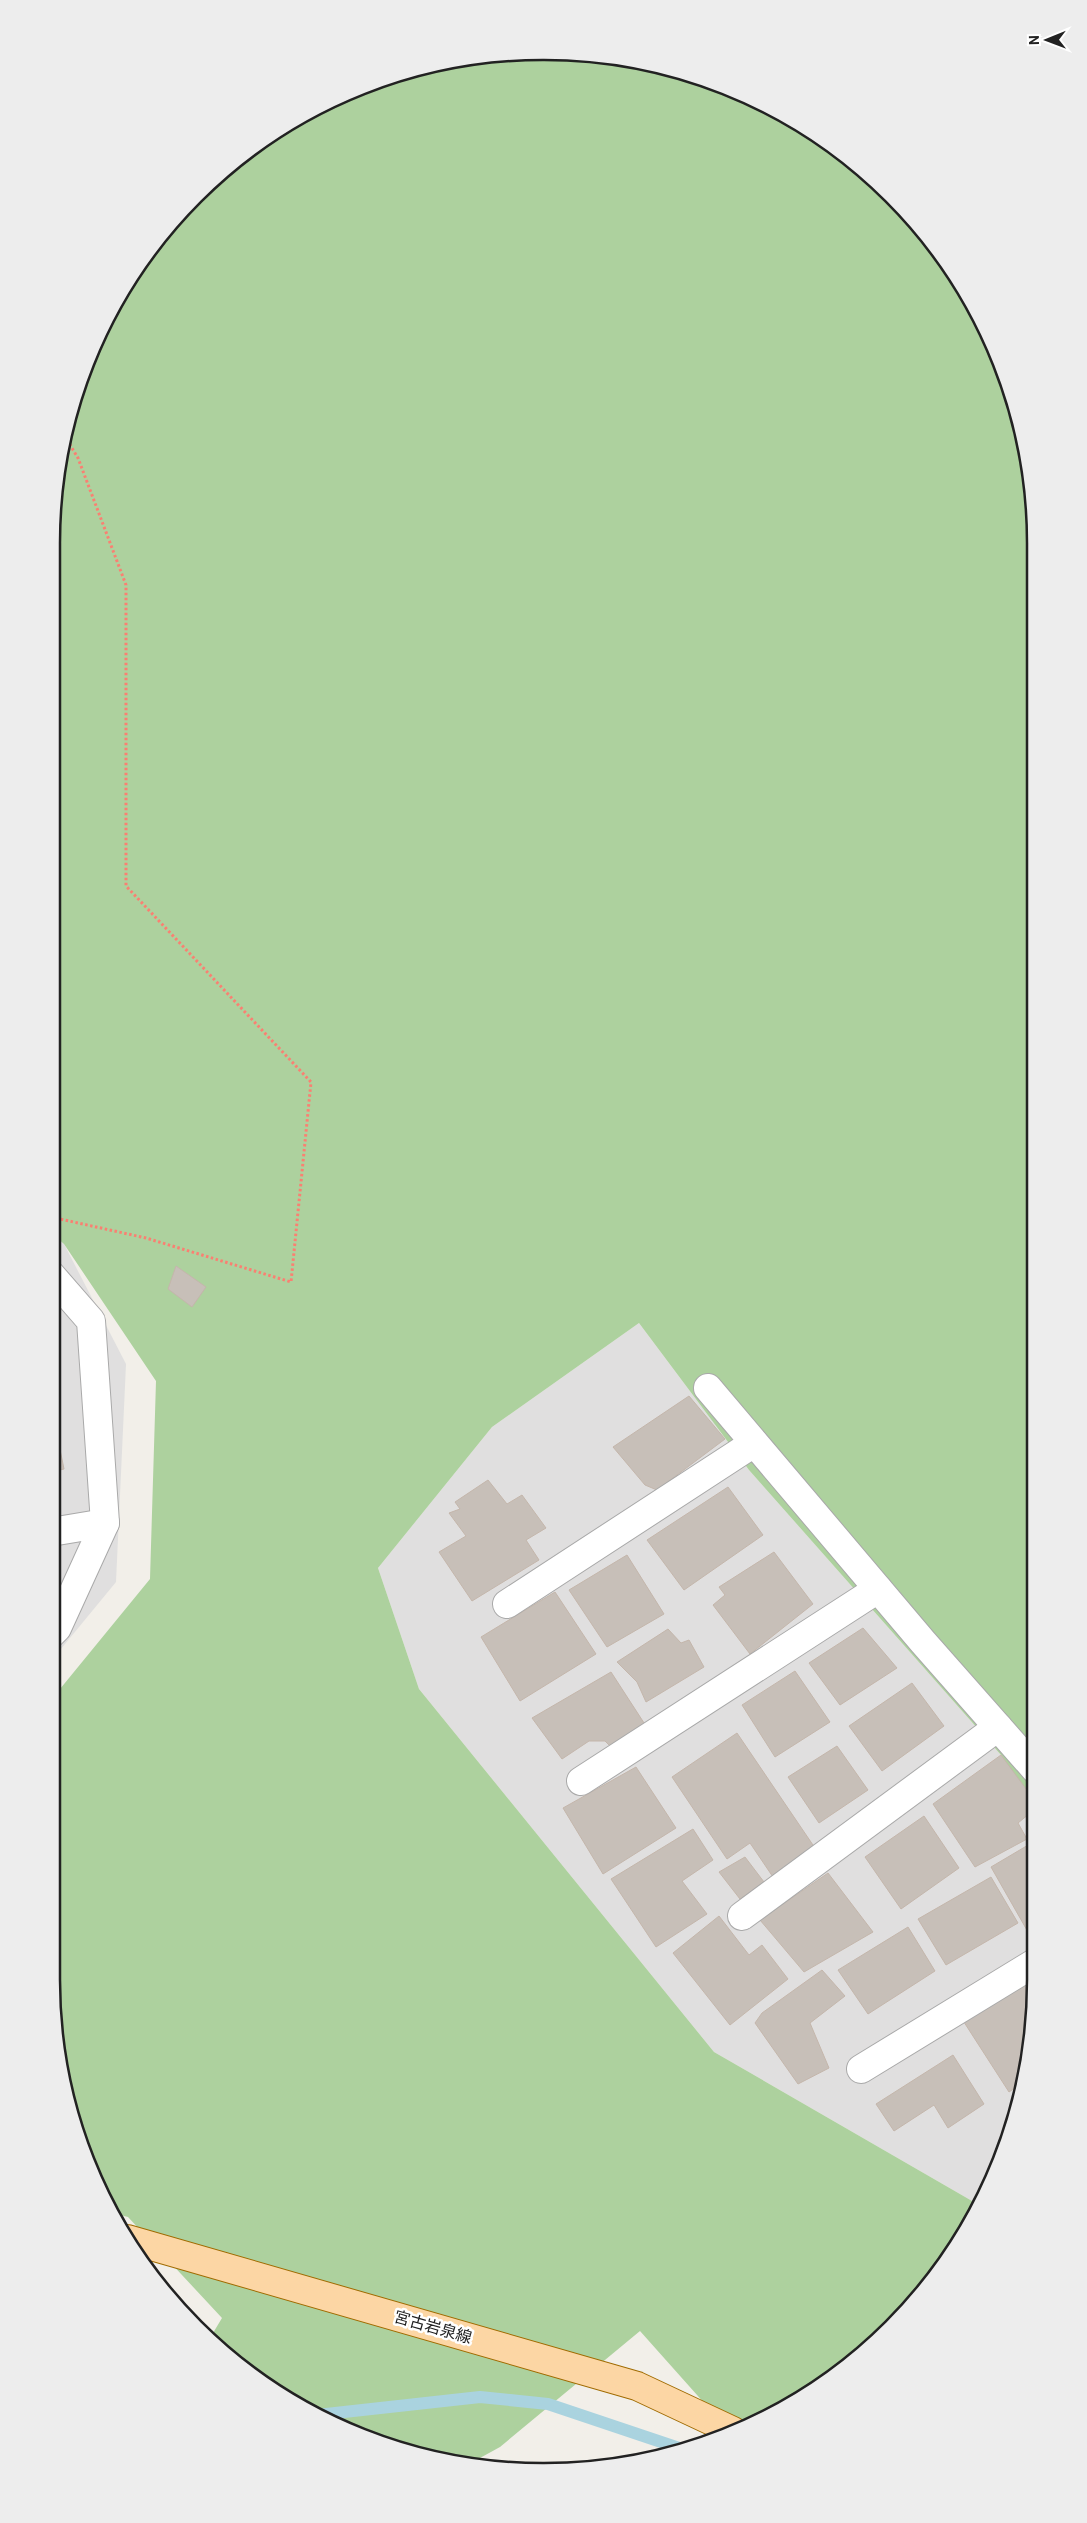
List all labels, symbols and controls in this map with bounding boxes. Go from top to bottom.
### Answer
north arrow [1022,15,1072,65]
text: N [1026,35,1042,45]
street label: 宮古岩泉線 [392,2307,474,2347]

